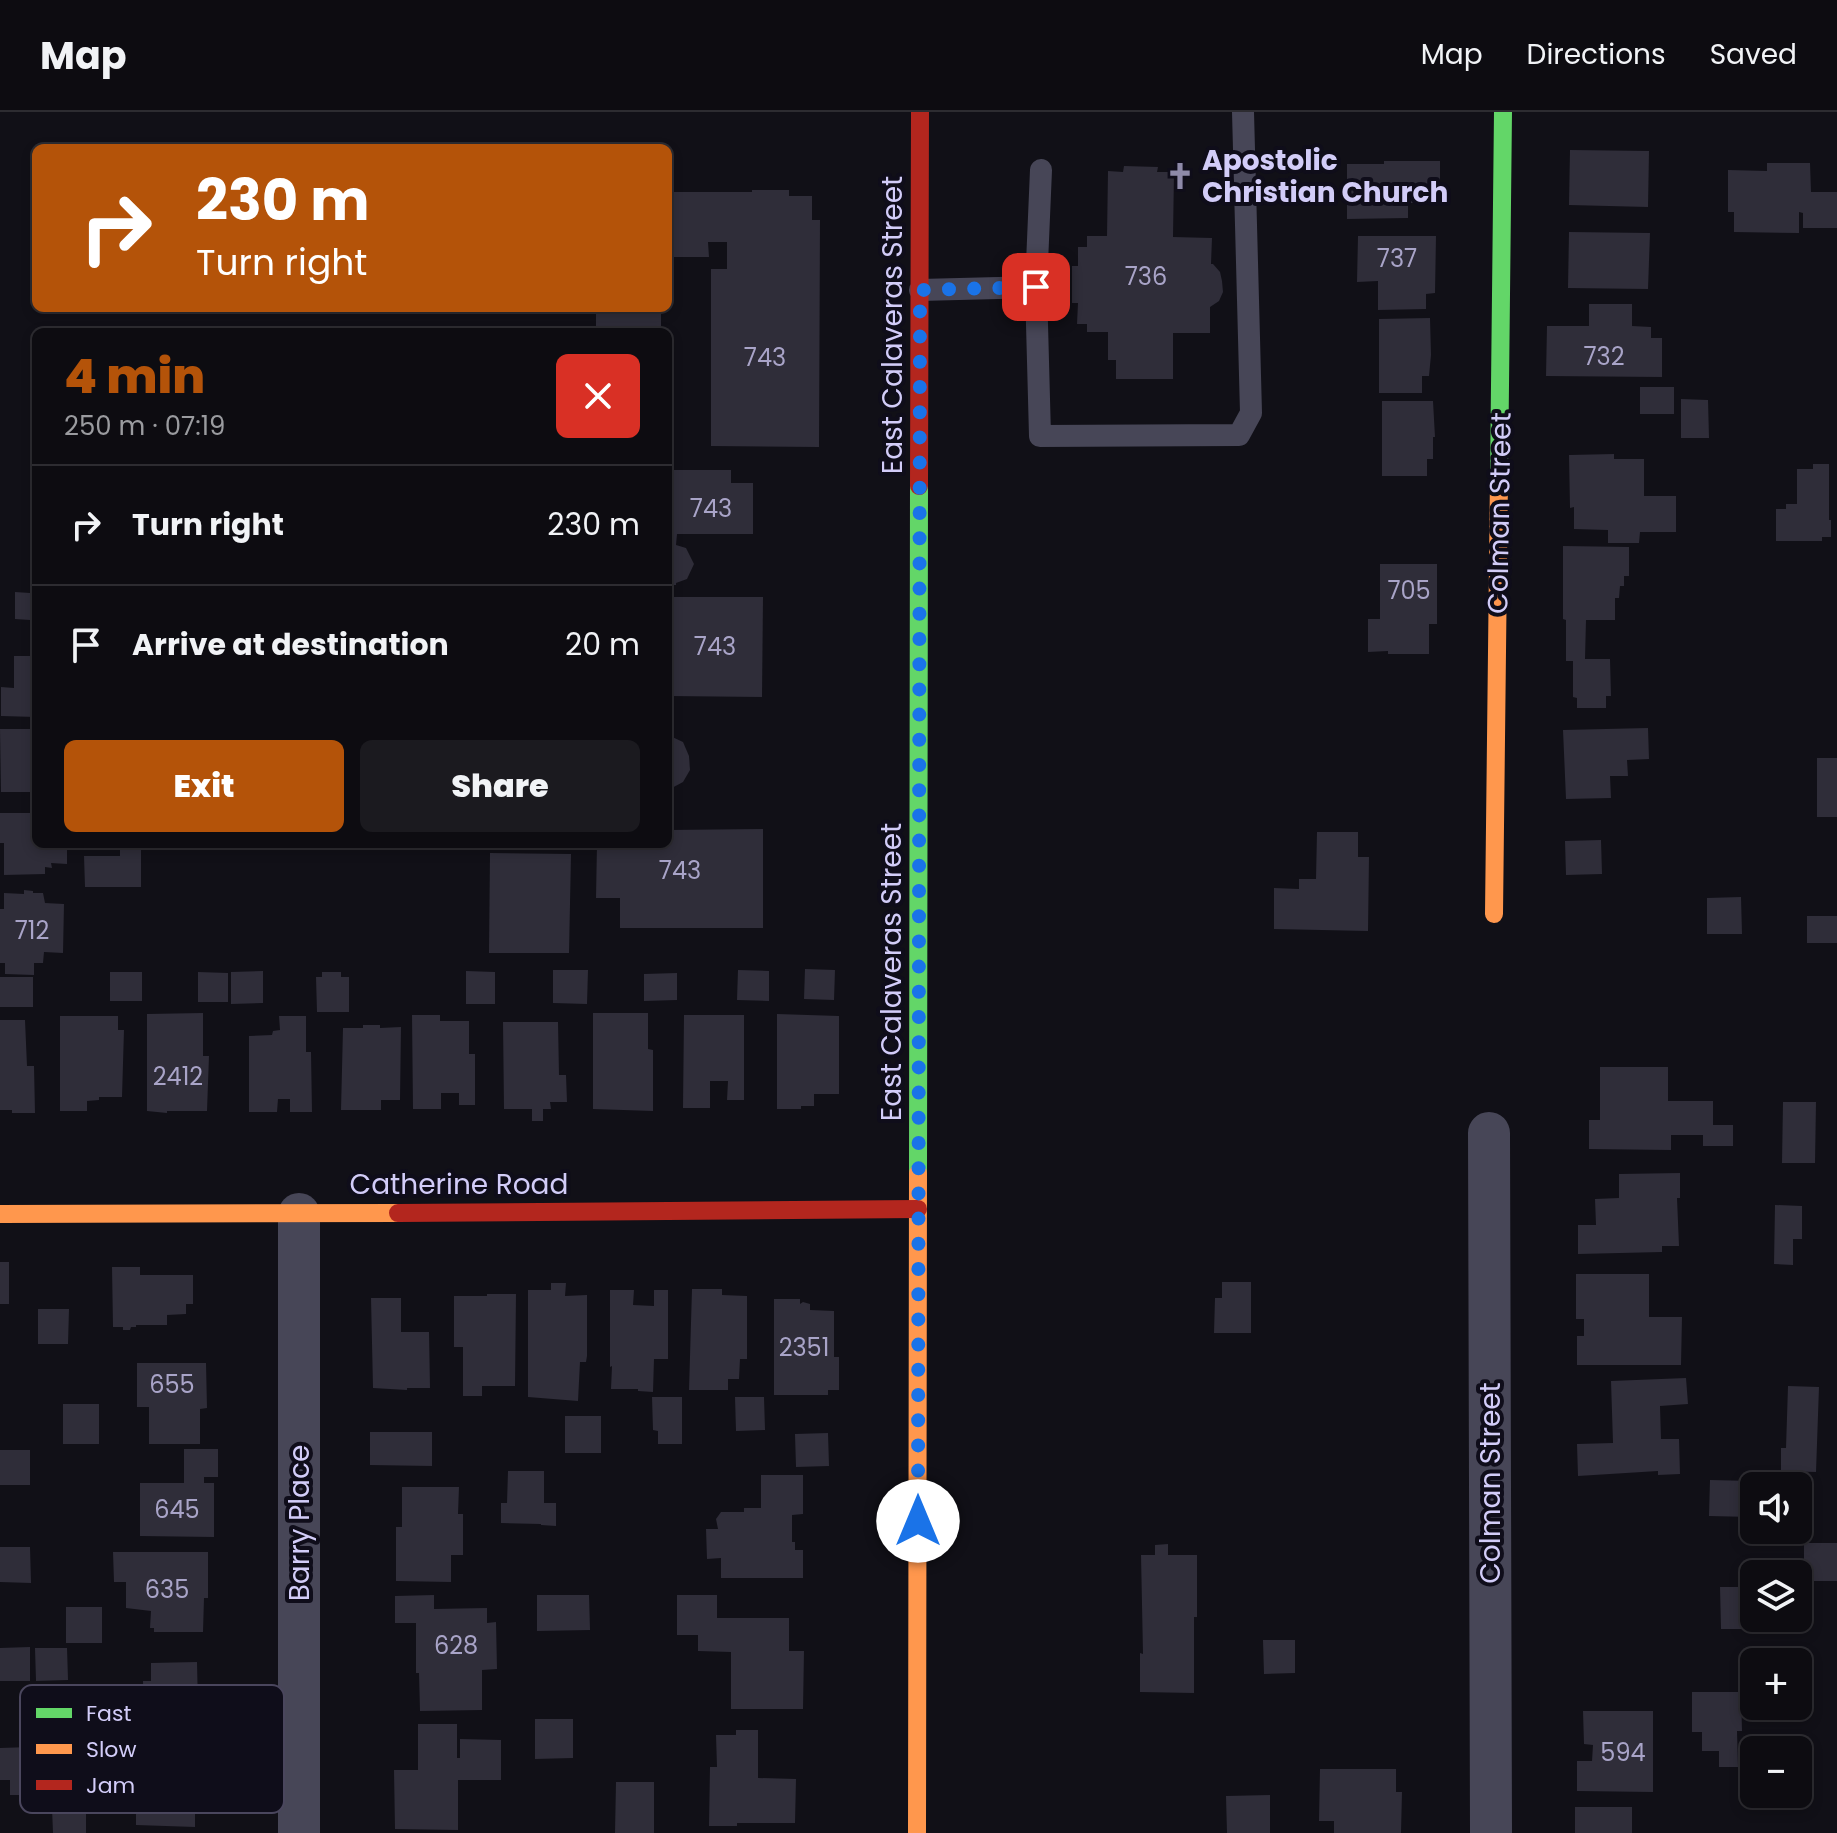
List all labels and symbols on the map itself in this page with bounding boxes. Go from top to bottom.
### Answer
place label: Apostolic Christian Church [1202,141,1448,212]
church icon: Apostolic Christian Church [1165,161,1195,191]
street label: East Calaveras Street [873,176,912,474]
house number: 737 [1377,242,1417,275]
pin [1002,253,1070,321]
house number: 736 [1125,260,1167,293]
house number: 732 [1583,340,1625,373]
house number: 743 [744,341,786,374]
street label: Colman Street [1478,412,1521,614]
house number: 743 [690,492,732,525]
house number: 705 [1387,574,1431,607]
house number: 743 [694,630,736,663]
street label: East Calaveras Street [872,823,911,1121]
house number: 743 [659,854,701,887]
house number: 712 [15,914,49,947]
house number: 2412 [153,1060,203,1093]
street label: Catherine Road [350,1165,568,1204]
house number: 2351 [779,1331,829,1364]
house number: 655 [149,1368,195,1401]
street label: Colman Street [1471,1382,1510,1584]
street label: Barry Place [280,1445,319,1601]
position arrow [876,1479,960,1563]
house number: 645 [154,1493,200,1526]
house number: 635 [145,1573,189,1606]
house number: 628 [434,1629,478,1662]
legend [20,1685,284,1813]
text: Fast [86,1698,131,1729]
text: Slow [86,1734,136,1765]
house number: 594 [1600,1736,1646,1769]
text: Jam [86,1770,135,1801]

